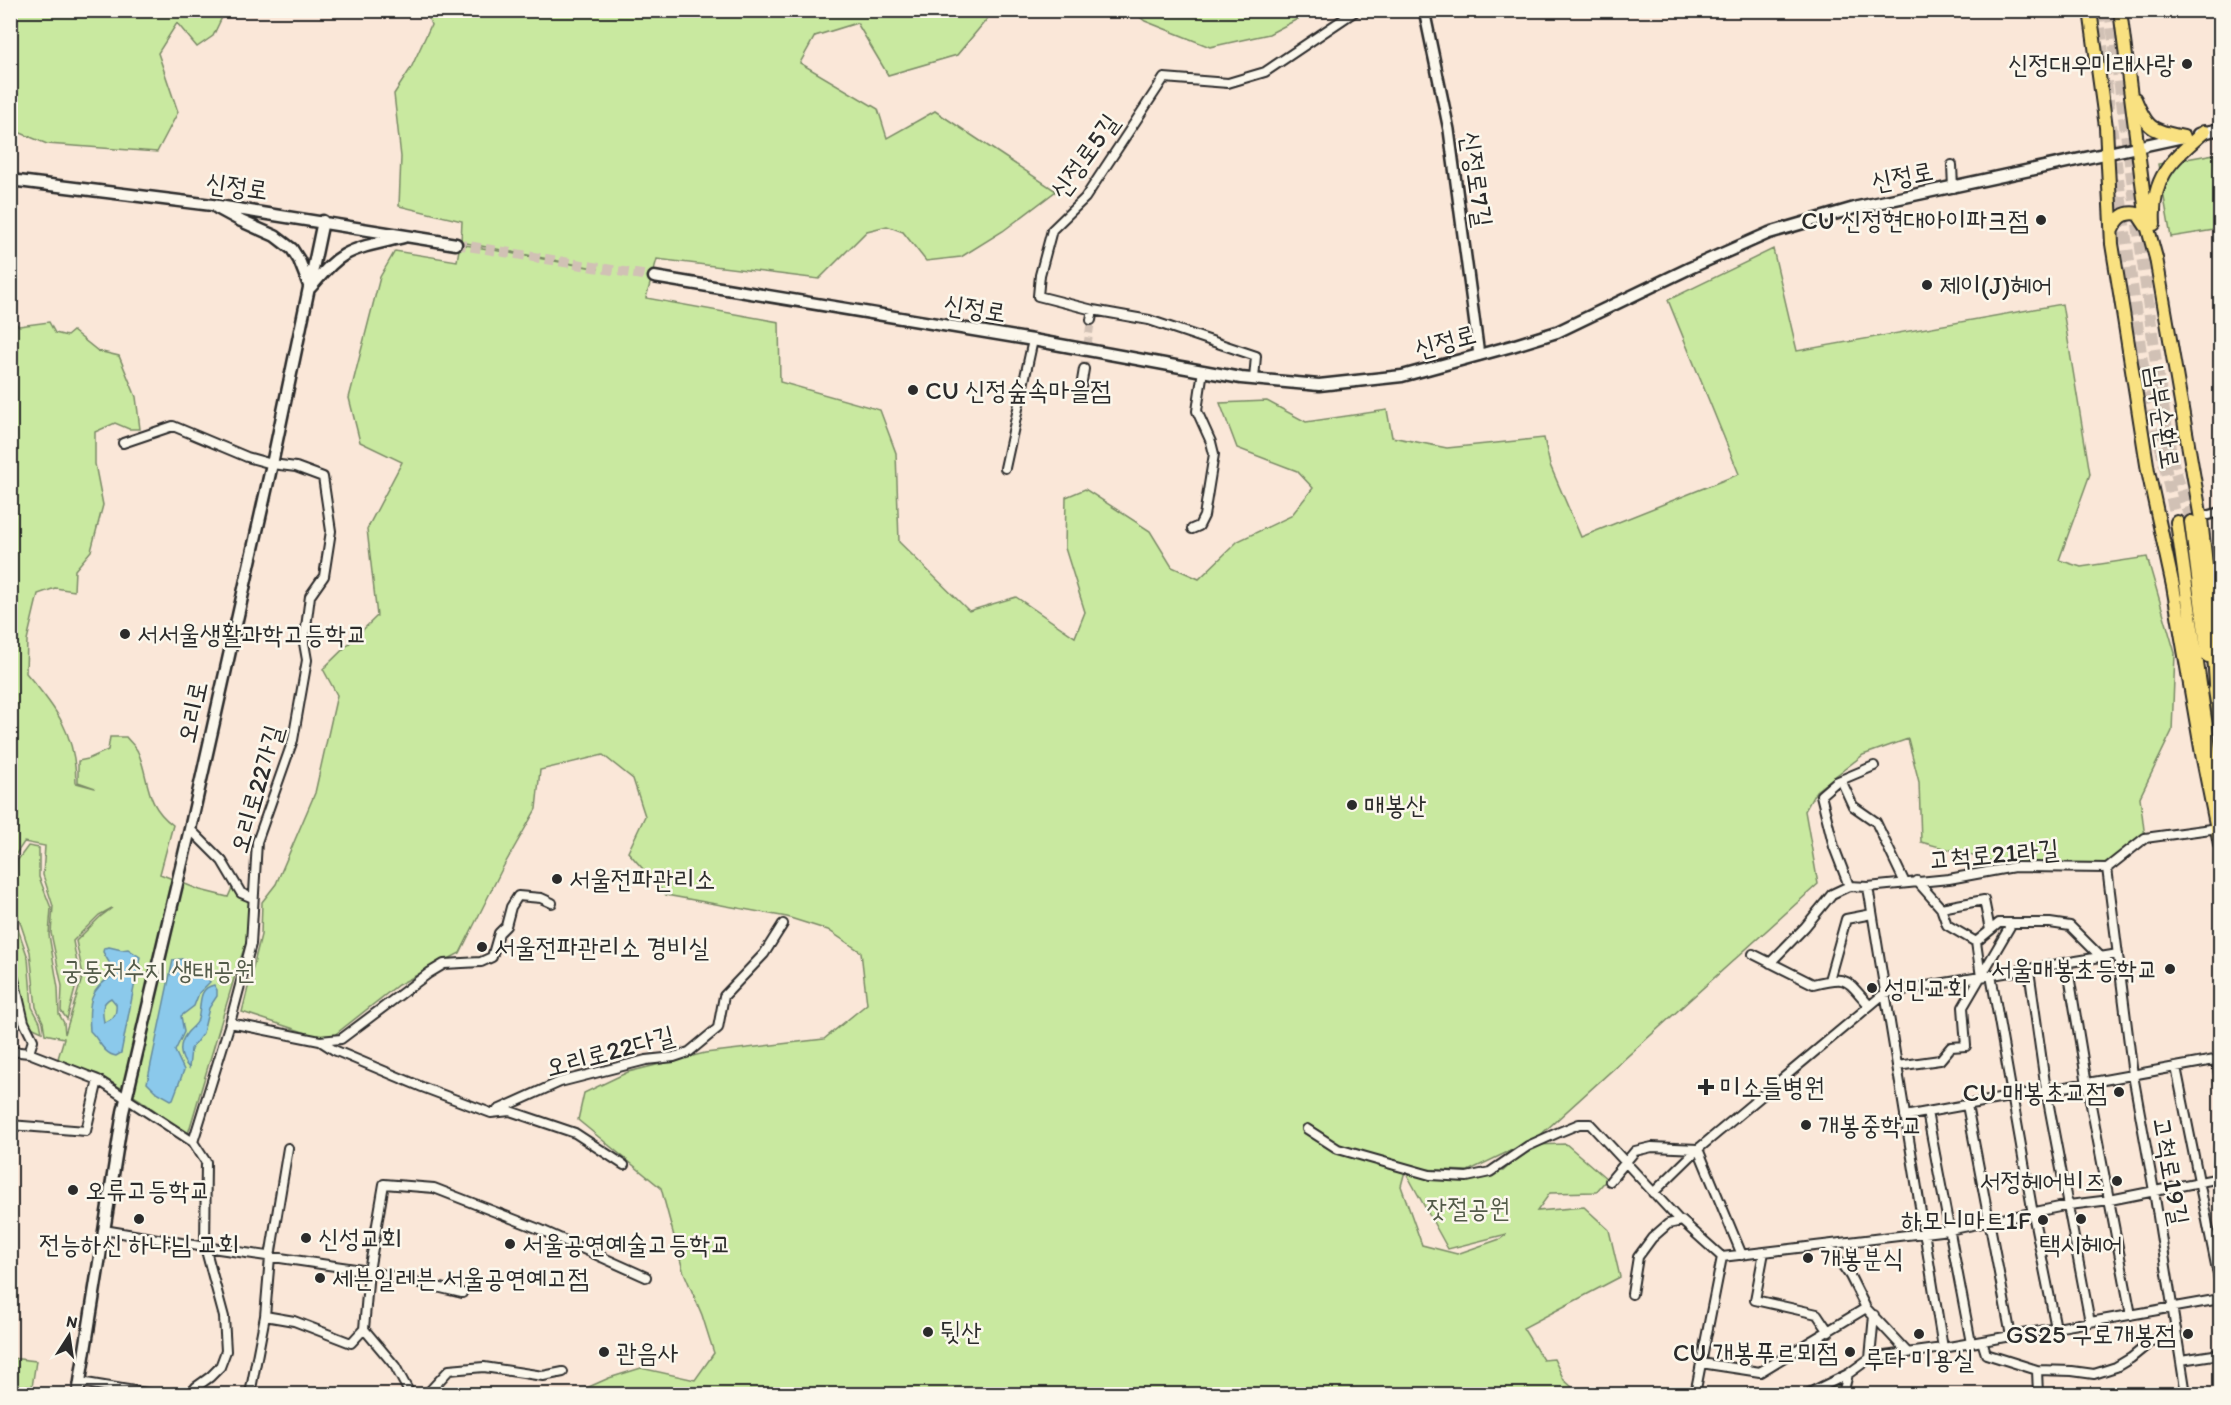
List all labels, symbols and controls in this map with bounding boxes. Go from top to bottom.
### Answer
place label: 신정대우미래사랑 [2008,48,2175,80]
marker: 신정대우미래사랑 [2180,57,2194,71]
street label: 신정로5길 [1042,107,1126,205]
street label: 신정로7길 [1454,129,1500,229]
street label: 신정로 [1868,154,1936,198]
street label: 신정로 [204,166,270,206]
place label: CU 신정현대아이파크점 [1801,204,2029,236]
marker: CU 신정현대아이파크점 [2034,213,2048,227]
place label: 제이(J)헤어 [1939,269,2052,301]
marker: 제이(J)헤어 [1920,278,1934,292]
street label: 신정로 [942,287,1008,329]
street label: 신정로 [1411,317,1479,365]
street label: 남부순환로 [2139,363,2187,471]
place label: CU 신정숲속마을점 [925,374,1111,406]
marker: CU 신정숲속마을점 [906,383,920,397]
place label: 서서울생활과학고등학교 [137,618,367,650]
marker: 서서울생활과학고등학교 [118,627,132,641]
street label: 오리로 [170,678,214,746]
street label: 오리로22가길 [222,721,290,857]
place label: 매봉산 [1364,789,1427,821]
marker: 매봉산 [1345,798,1359,812]
street label: 고척로21라길 [1928,832,2060,876]
place label: 서울전파관리소 [569,863,715,895]
marker: 서울전파관리소 [550,872,564,886]
place label: 서울전파관리소 경비실 [494,931,709,963]
marker: 서울전파관리소 경비실 [475,940,489,954]
place label: 서울매봉초등학교 [1991,953,2158,985]
park label: 궁동저수지 생태공원 [61,954,255,986]
marker: 서울매봉초등학교 [2163,962,2177,976]
place label: 성민교회 [1884,972,1968,1004]
marker: 성민교회 [1865,981,1879,995]
street label: 오리로22다길 [542,1018,678,1084]
place label: 미소들병원 [1720,1071,1825,1103]
place label: CU 매봉초교점 [1963,1076,2107,1108]
marker: 미소들병원 [1697,1078,1715,1096]
marker: CU 매봉초교점 [2112,1085,2126,1099]
place label: 개봉중학교 [1818,1109,1923,1141]
street label: 고척로19길 [2146,1114,2196,1228]
marker: 개봉중학교 [1799,1118,1813,1132]
place label: 서정헤어비즈 [1979,1165,2105,1197]
place label: 오류고등학교 [85,1174,211,1206]
marker: 서정헤어비즈 [2110,1174,2124,1188]
marker: 오류고등학교 [66,1183,80,1197]
park label: 잣절공원 [1426,1192,1510,1224]
place label: 하모니마트1F [1901,1204,2032,1236]
marker: 전능하신 하나님 교회 [132,1212,146,1226]
marker: 택시헤어 [2074,1212,2088,1226]
marker: 하모니마트1F [2036,1213,2050,1227]
place label: 신성교회 [318,1222,402,1254]
place label: 전능하신 하나님 교회 [39,1228,239,1260]
place label: 서울공연예술고등학교 [522,1228,731,1260]
place label: 택시헤어 [2039,1228,2123,1260]
marker: 신성교회 [299,1231,313,1245]
marker: 서울공연예술고등학교 [503,1237,517,1251]
place label: 개봉분식 [1820,1242,1904,1274]
marker: 개봉분식 [1801,1251,1815,1265]
place label: 세븐일레븐 서울공연예고점 [332,1262,589,1294]
marker: 세븐일레븐 서울공연예고점 [313,1271,327,1285]
north arrow [39,1306,99,1366]
text: N [65,1311,79,1332]
place label: 뒷산 [940,1316,982,1348]
place label: GS25 구로개봉점 [2006,1318,2176,1350]
marker: 뒷산 [921,1325,935,1339]
marker: 루다 미용실 [1912,1327,1926,1341]
marker: GS25 구로개봉점 [2181,1327,2195,1341]
place label: 관음사 [616,1336,679,1368]
place label: CU 개봉푸르뫼점 [1673,1336,1838,1368]
place label: 루다 미용실 [1864,1343,1974,1375]
marker: 관음사 [597,1345,611,1359]
marker: CU 개봉푸르뫼점 [1843,1345,1857,1359]

